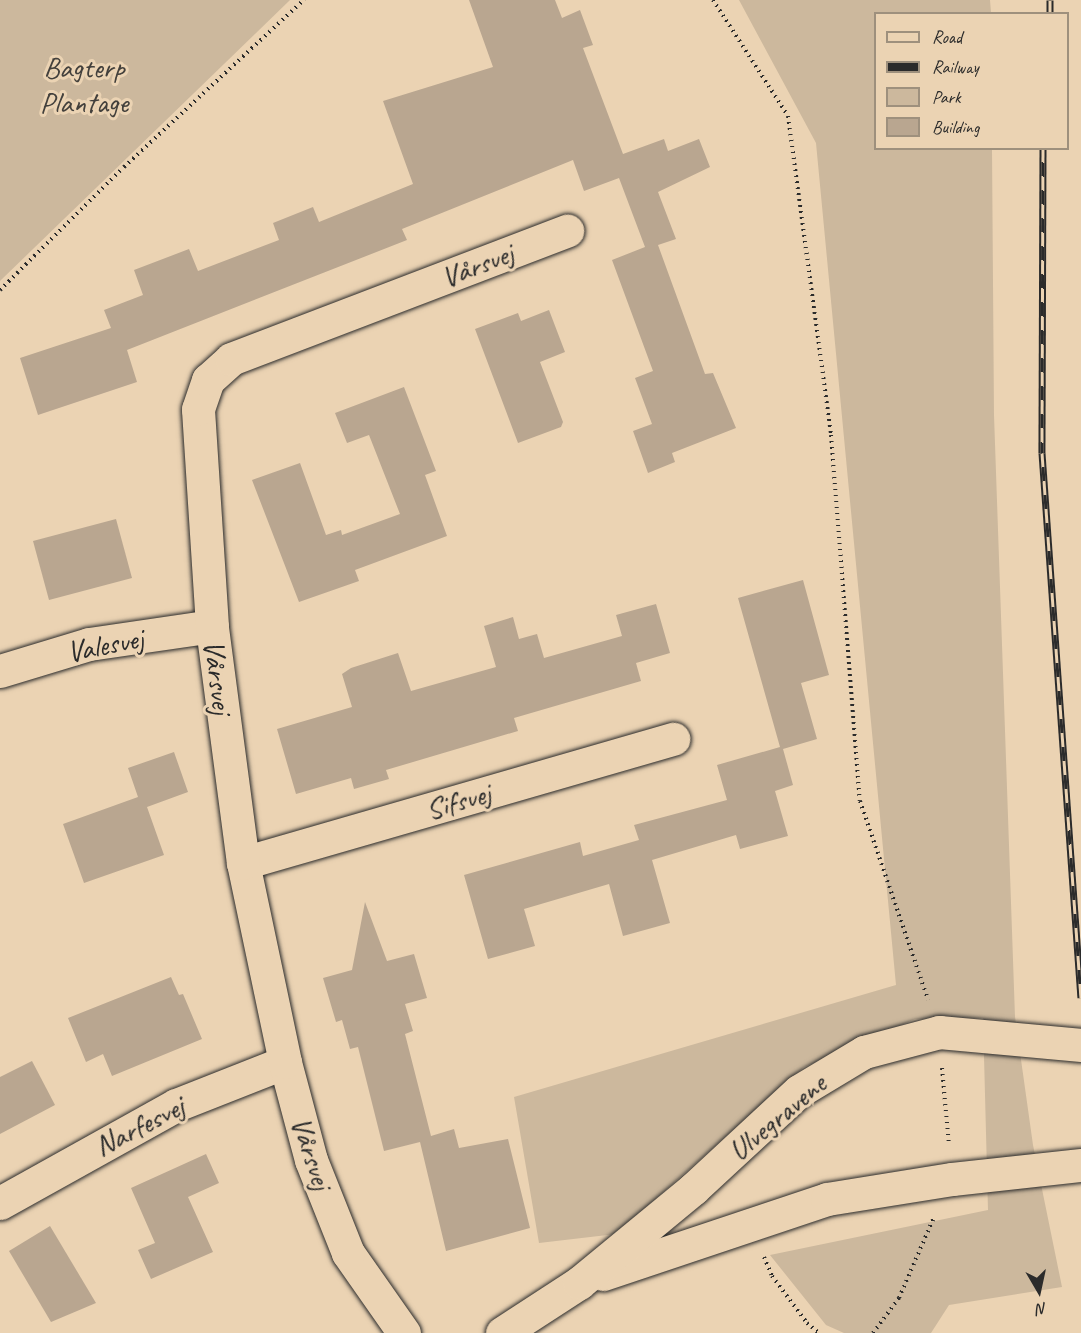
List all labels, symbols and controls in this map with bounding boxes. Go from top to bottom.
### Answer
legend [874,12,1069,150]
text: Road [932,26,962,48]
park label: Bagterp Plantage [40,49,128,119]
text: Railway [932,56,979,78]
text: Park [932,86,961,108]
text: Building [932,116,979,138]
street label: Vårsvej [436,235,518,295]
street label: Valesvej [64,620,146,670]
street label: Vårsvej [196,638,240,716]
street label: Sifsvej [421,775,495,827]
street label: Ulvegravene [721,1066,833,1168]
street label: Narfesvej [88,1088,190,1164]
street label: Vårsvej [283,1112,341,1194]
north arrow [1009,1261,1069,1321]
text: N [1035,1298,1048,1319]

